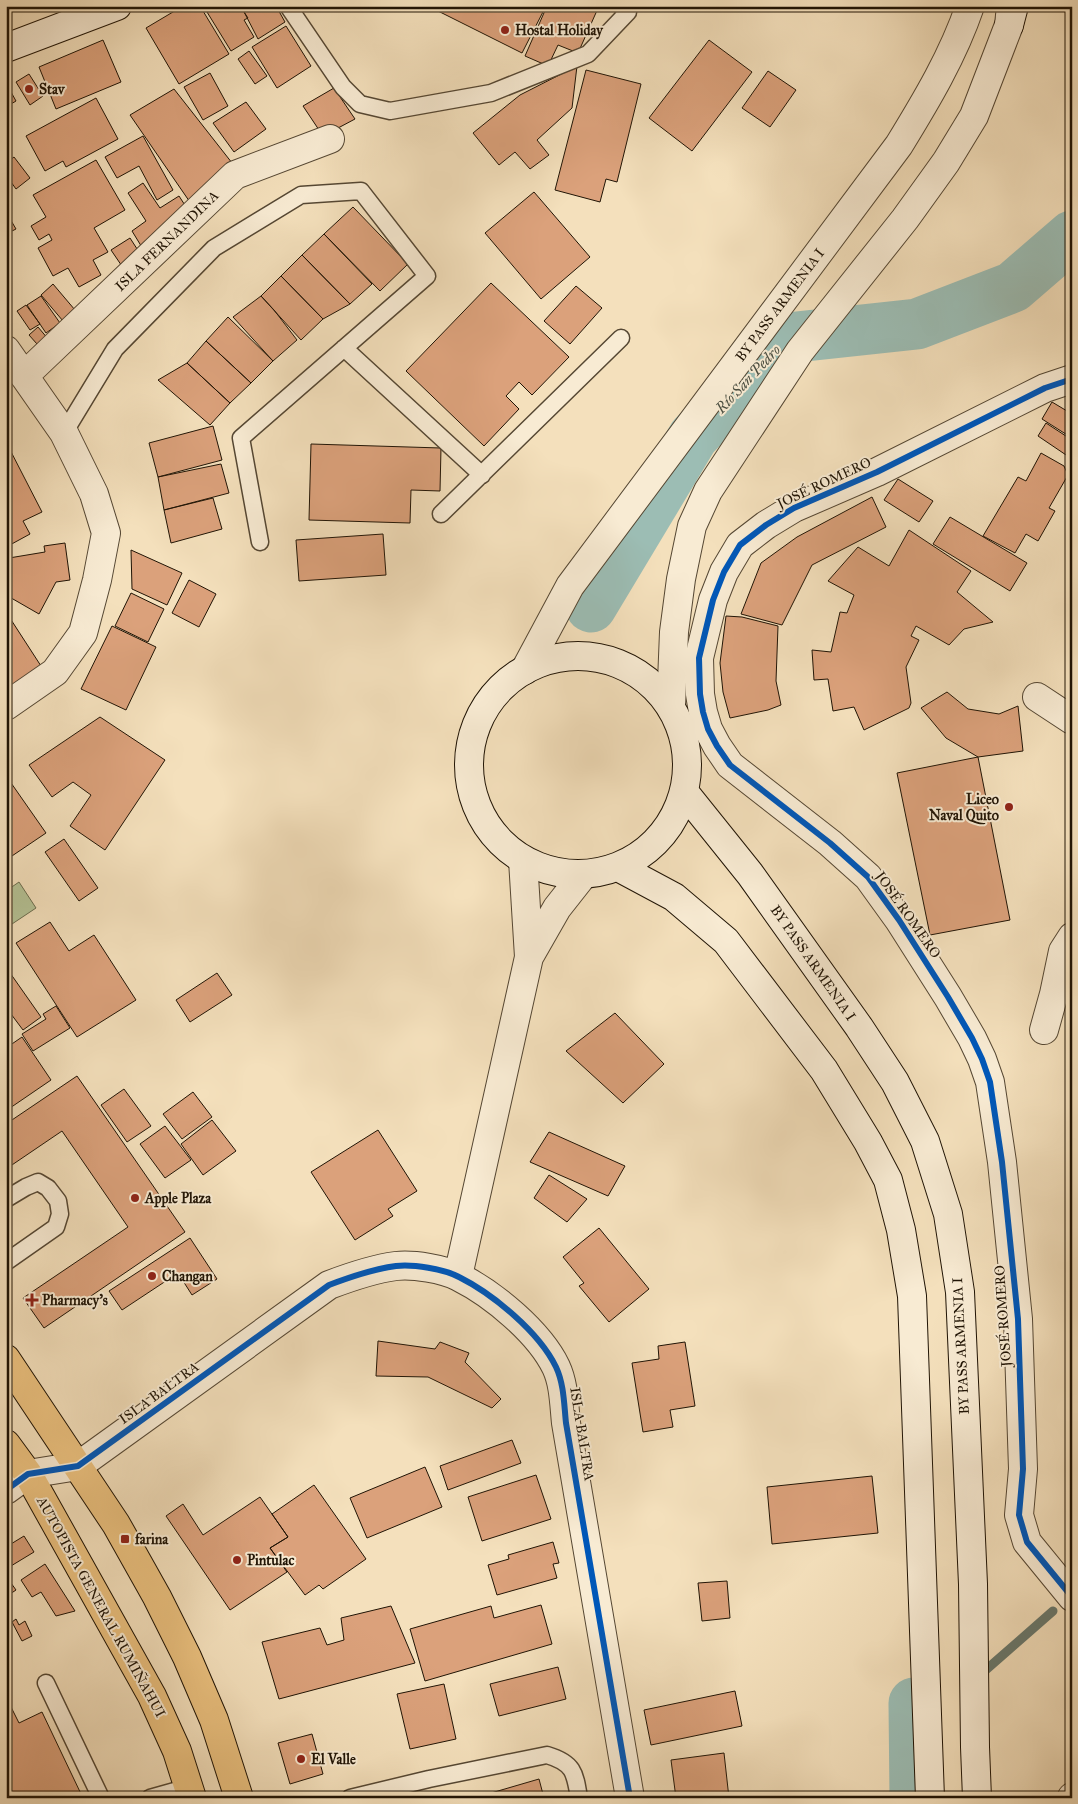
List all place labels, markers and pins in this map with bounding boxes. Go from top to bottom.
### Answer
place label: Hostal Holiday [515,22,604,40]
marker: Hostal Holiday [499,24,511,36]
place label: Stav [39,81,66,98]
marker: Stav [23,83,35,95]
place label: Liceo Naval Quito [929,791,999,825]
marker: Liceo Naval Quito [1003,801,1015,813]
place label: Apple Plaza [144,1190,212,1208]
marker: Apple Plaza [129,1192,141,1204]
place label: Changan [162,1268,213,1286]
marker: Changan [146,1270,158,1282]
place label: Pharmacy's [42,1292,108,1310]
marker: Pharmacy's [26,1294,38,1306]
place label: farina [134,1531,169,1548]
marker: farina [119,1533,131,1545]
place label: Pintulac [247,1552,294,1569]
marker: Pintulac [231,1554,243,1566]
place label: El Valle [311,1751,356,1768]
marker: El Valle [295,1753,307,1765]

